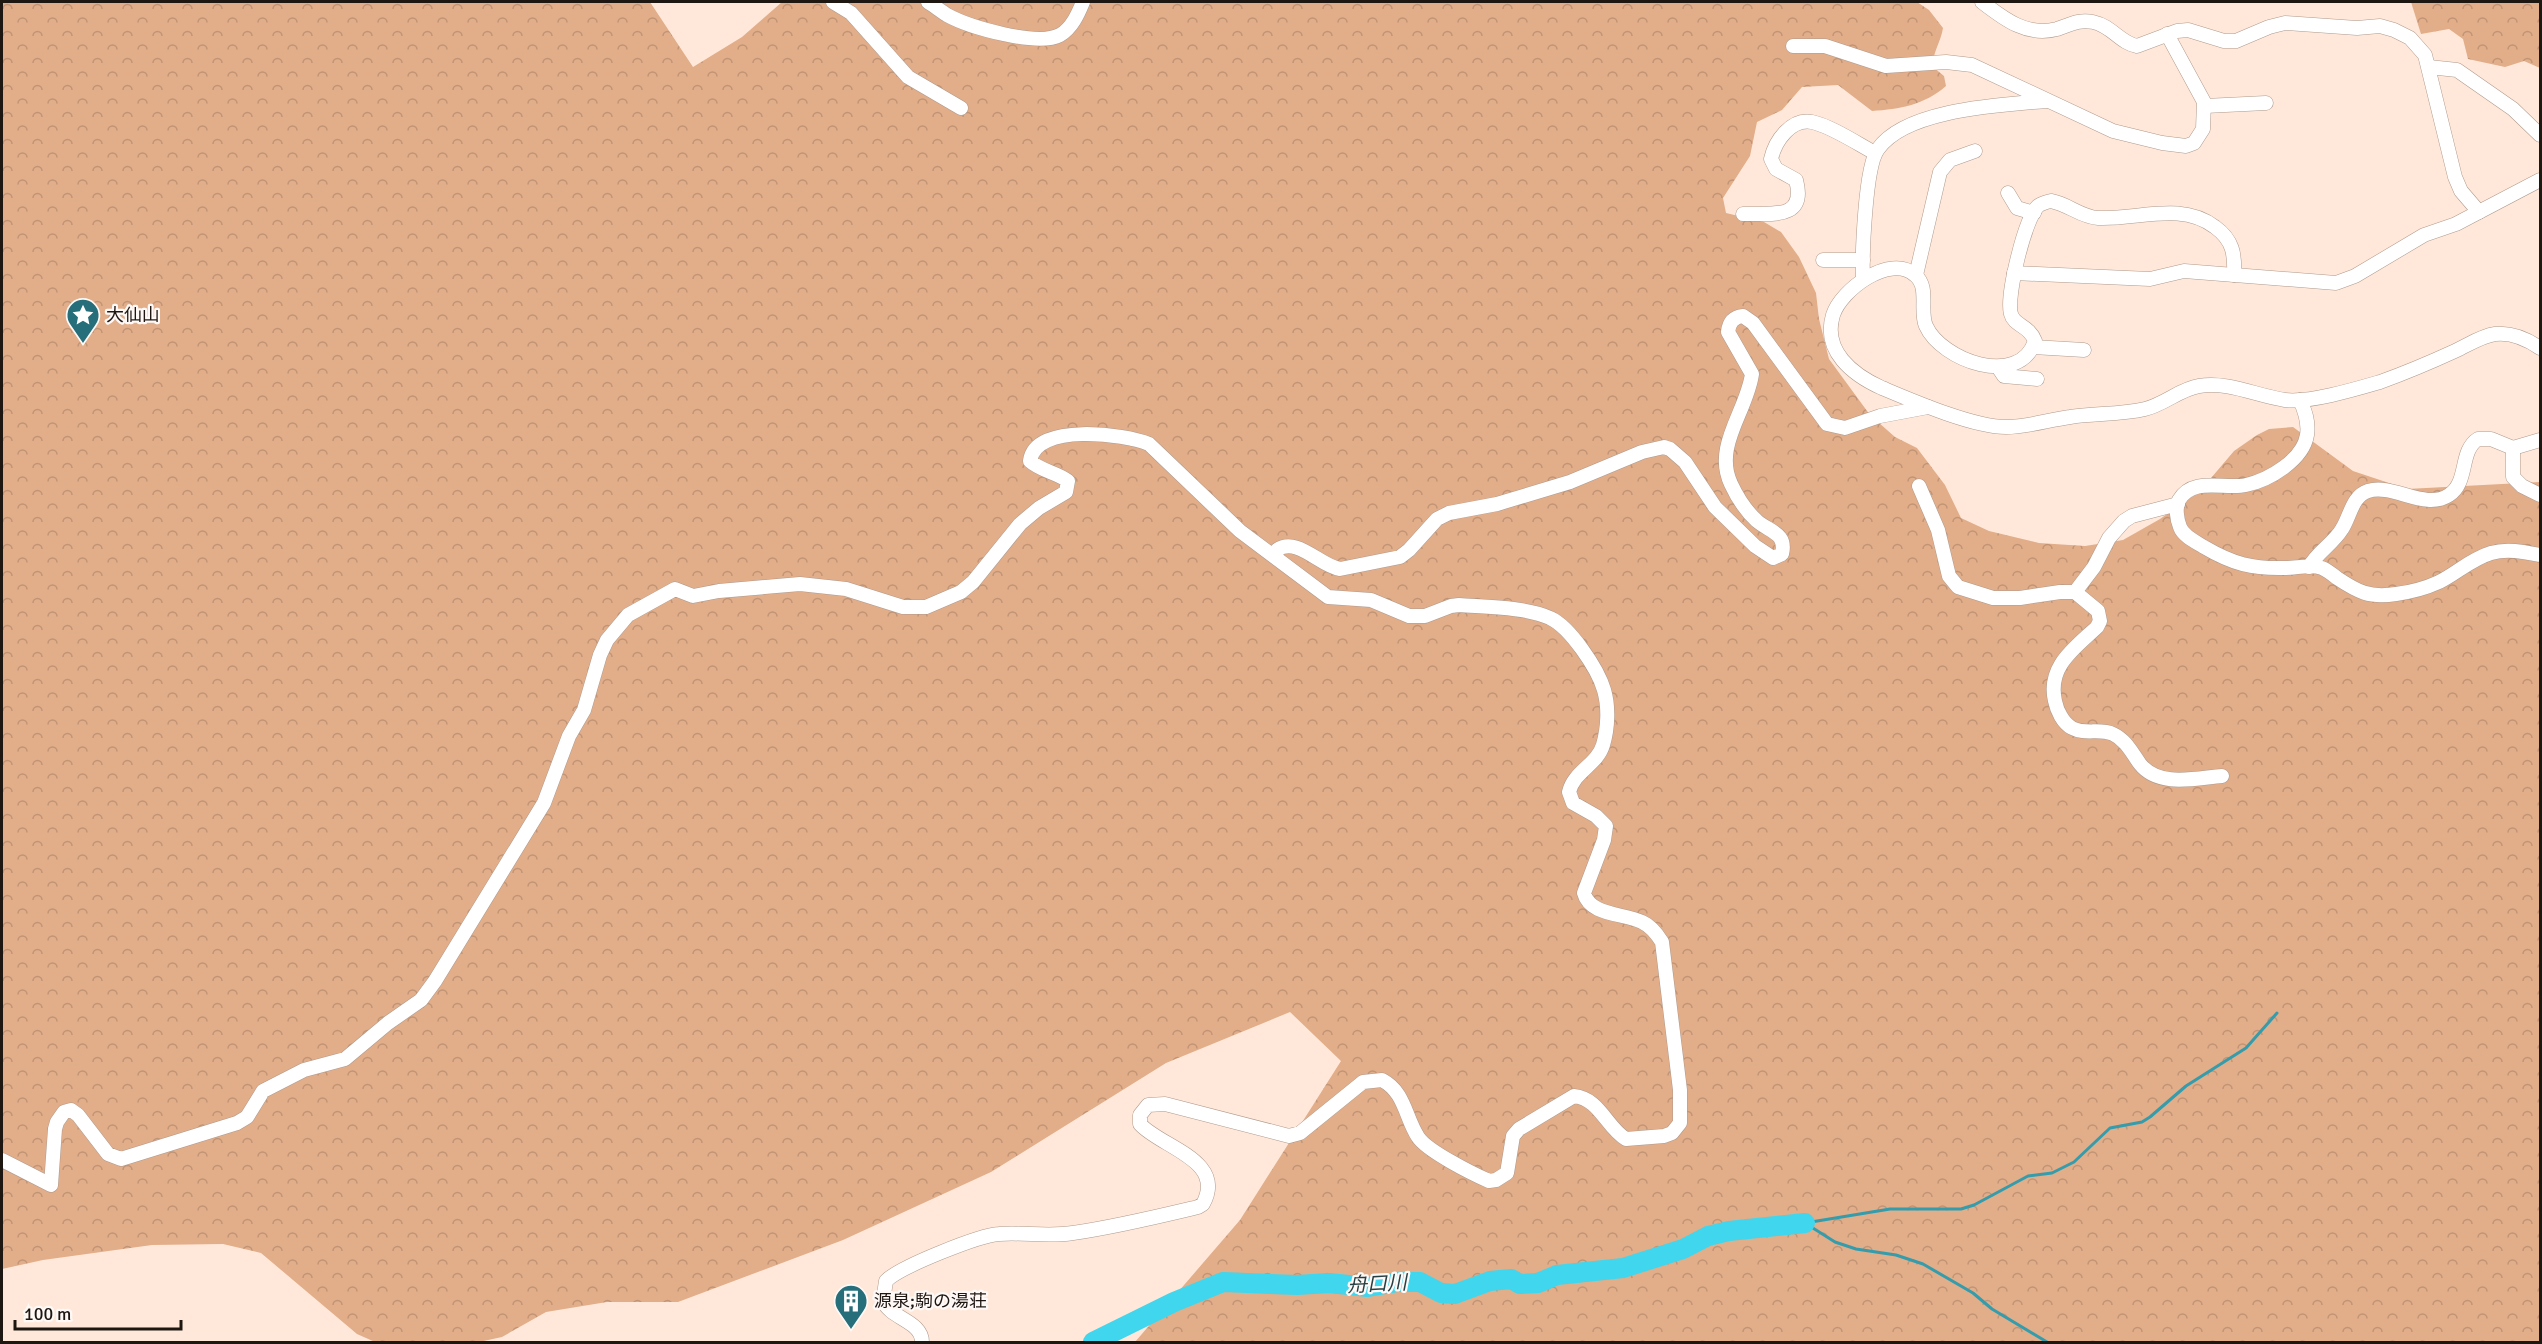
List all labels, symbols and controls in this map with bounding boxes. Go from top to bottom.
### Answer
place icon: 大仙山 [65,297,101,344]
place label: 大仙山 [106,304,160,326]
water label: 舟口川 [1346,1270,1410,1298]
building icon: 源泉;駒の湯荘 [833,1283,869,1330]
place label: 源泉;駒の湯荘 [874,1290,987,1312]
scale bar [15,1293,182,1331]
text: 100 m [24,1303,71,1325]

